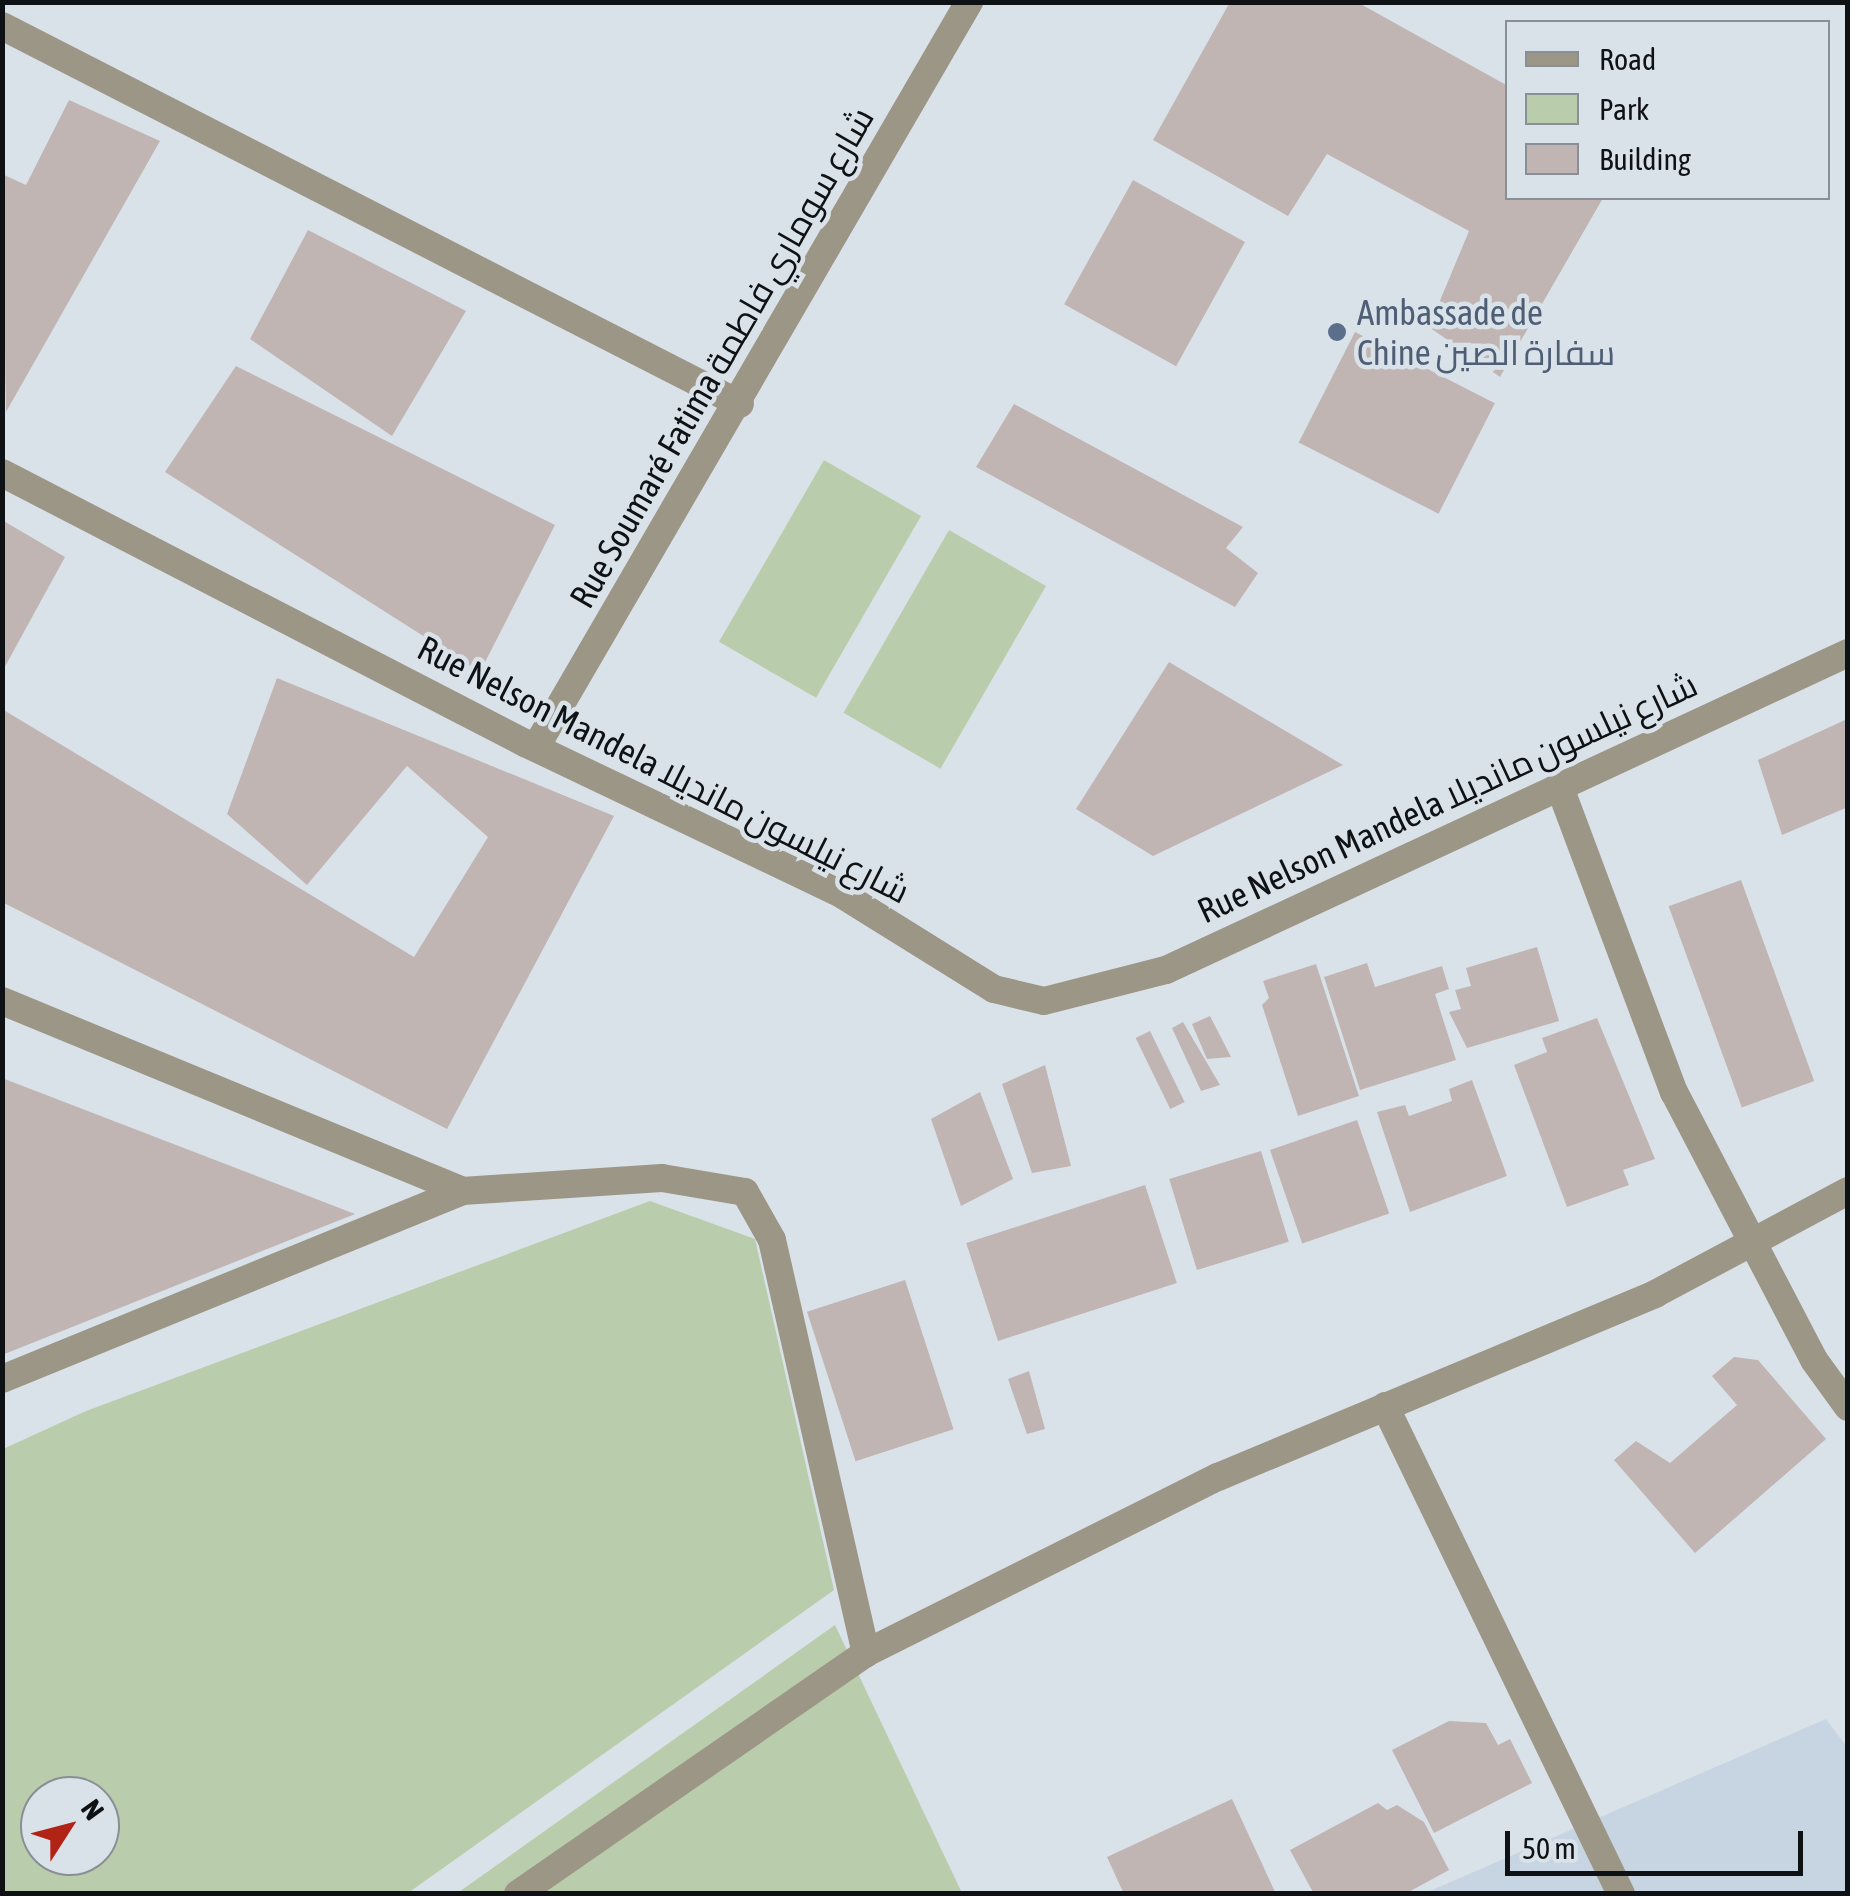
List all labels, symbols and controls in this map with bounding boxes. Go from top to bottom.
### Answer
legend [1505,20,1830,200]
text: Road [1599,42,1656,76]
text: Park [1599,92,1649,126]
street label: Rue Soumaré Fatima شارع سوماري فاطمة [560,99,882,615]
text: Building [1599,142,1691,176]
place label: Ambassade de Chine سفارة الصين [1357,291,1615,373]
marker: Ambassade de Chine سفارة الصين [1326,321,1348,343]
street label: Rue Nelson Mandela شارع نيلسون مانديلا [411,626,917,912]
street label: Rue Nelson Mandela شارع نيلسون مانديلا [1191,663,1703,931]
north arrow [20,1776,120,1876]
text: N [75,1793,110,1826]
scale bar [1510,1811,1808,1873]
text: 50 m [1522,1831,1576,1865]

